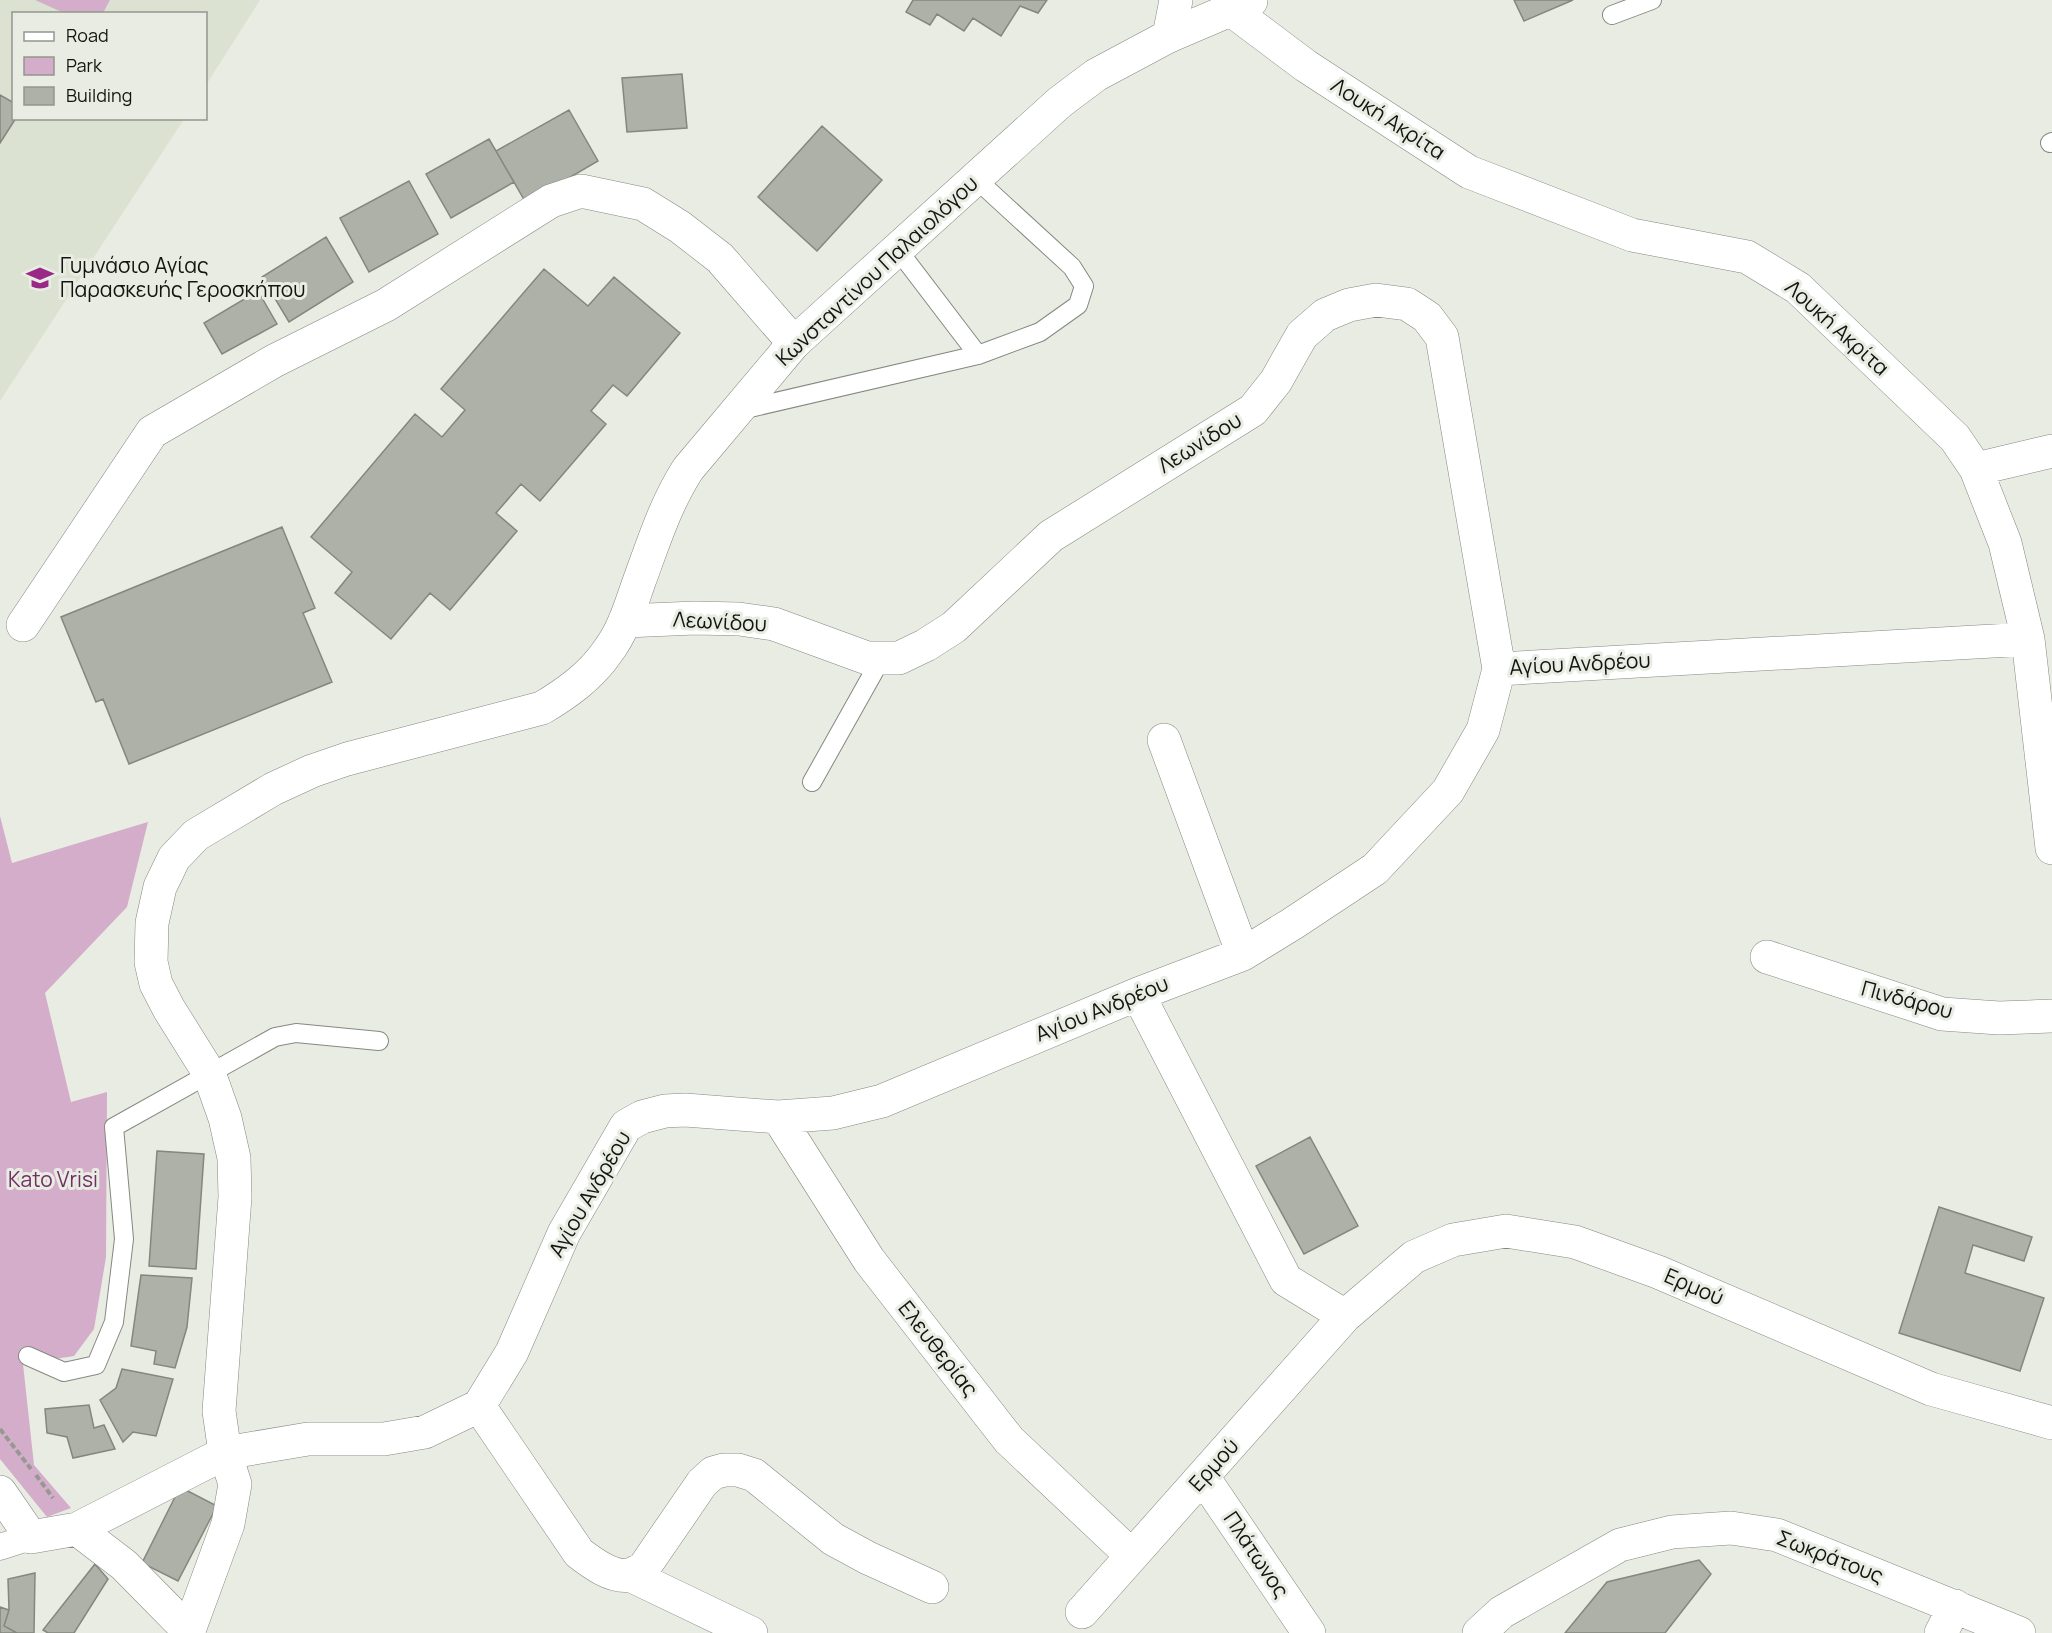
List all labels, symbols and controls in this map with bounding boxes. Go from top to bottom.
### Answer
legend [12,12,207,120]
text: Road [66,23,109,47]
text: Park [66,53,103,77]
street label: Λουκή Ακρίτα [1326,71,1451,165]
text: Building [66,83,132,107]
street label: Κωνσταντίνου Παλαιολόγου [769,169,983,371]
place label: Γυμνάσιο Αγίας Παρασκευής Γεροσκήπου [60,251,305,303]
school or university icon: Γυμνάσιο Αγίας Παρασκευής Γεροσκήπου [25,263,55,293]
street label: Λουκή Ακρίτα [1780,273,1895,381]
street label: Λεωνίδου [1152,405,1247,479]
street label: Λεωνίδου [673,605,768,637]
street label: Αγίου Ανδρέου [1509,645,1651,681]
street label: Αγίου Ανδρέου [1031,969,1172,1048]
street label: Πινδάρου [1858,973,1956,1025]
street label: Αγίου Ανδρέου [542,1125,637,1262]
park label: Kato Vrisi [8,1165,98,1193]
street label: Ερμού [1660,1261,1728,1311]
street label: Ελευθερίας [893,1295,985,1402]
street label: Ερμού [1182,1432,1244,1497]
street label: Πλάτωνος [1218,1506,1296,1603]
street label: Σωκράτους [1773,1523,1888,1589]

